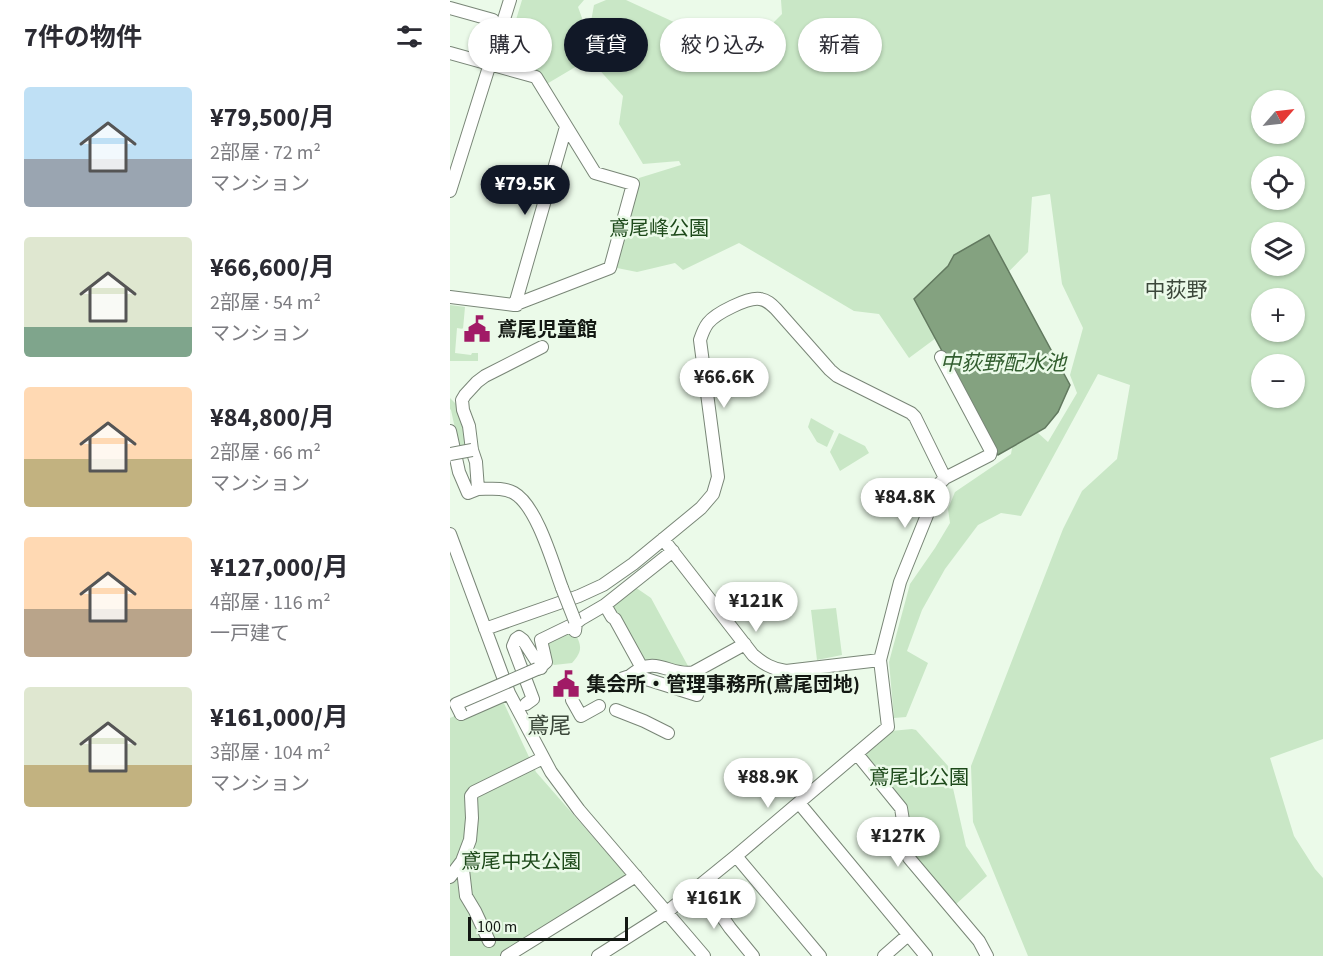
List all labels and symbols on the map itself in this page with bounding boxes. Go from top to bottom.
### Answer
north arrow [1251,90,1305,144]
pin: ¥79.5K [476,165,574,216]
park label: 鳶尾峰公園 [609,215,709,243]
district label: 中荻野 [1145,275,1208,305]
public building icon: 鳶尾児童館 [462,314,492,344]
place label: 鳶尾児童館 [497,316,597,344]
water label: 中荻野配水池 [940,348,1068,378]
pin: ¥66.6K [675,358,773,409]
pin: ¥84.8K [856,478,954,529]
pin: ¥121K [714,582,798,633]
public building icon: 集会所・管理事務所(鳶尾団地) [551,669,581,699]
place label: 集会所・管理事務所(鳶尾団地) [586,671,860,699]
district label: 鳶尾 [527,710,571,742]
pin: ¥88.9K [719,758,817,809]
park label: 鳶尾北公園 [869,764,969,792]
pin: ¥127K [856,817,940,868]
park label: 鳶尾中央公園 [461,848,581,876]
pin: ¥161K [672,879,756,930]
scale bar [468,914,628,942]

